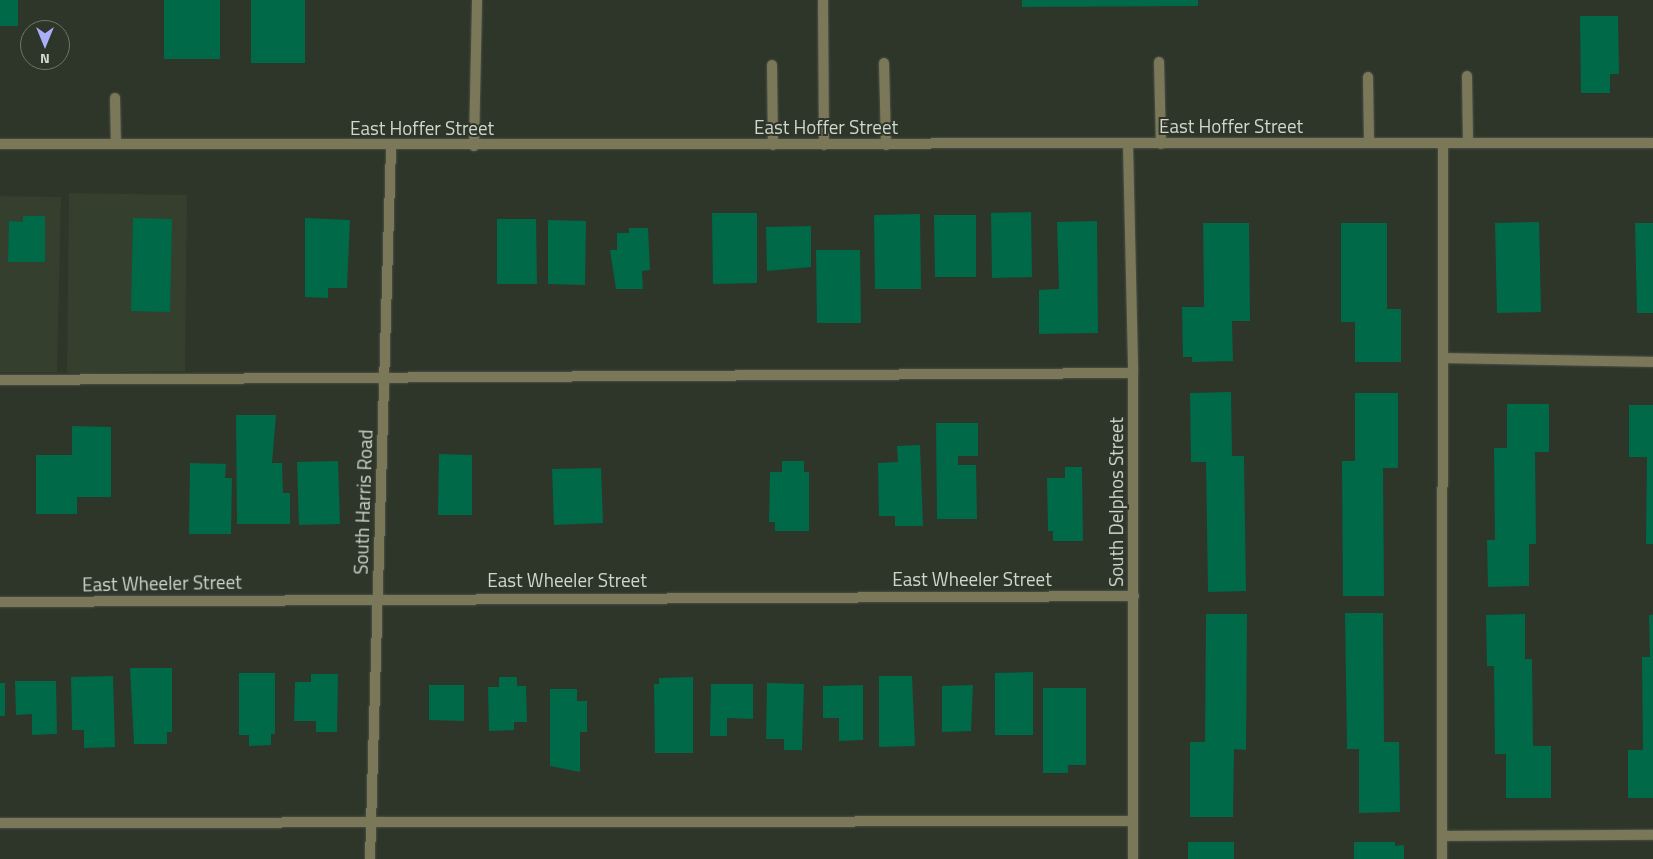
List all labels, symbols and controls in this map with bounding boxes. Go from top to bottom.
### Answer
north arrow [20,20,70,70]
text: N [40,49,50,70]
street label: East Hoffer Street [1159,115,1303,137]
street label: East Hoffer Street [754,116,898,138]
street label: East Hoffer Street [350,117,494,139]
street label: South Delphos Street [1105,417,1127,587]
street label: South Harris Road [349,429,377,575]
street label: East Wheeler Street [892,568,1052,590]
street label: East Wheeler Street [487,569,647,591]
street label: East Wheeler Street [82,570,242,596]

